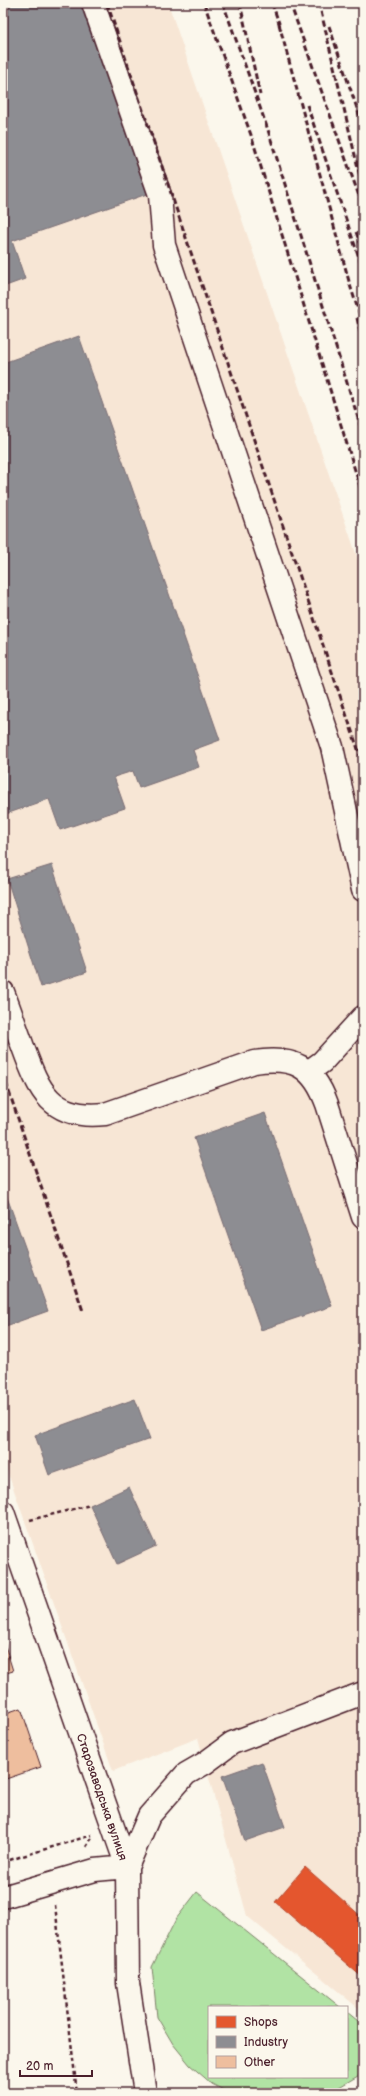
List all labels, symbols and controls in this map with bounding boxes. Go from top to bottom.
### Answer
street label: Старозаводська вулиця [73,1732,130,1863]
legend [208,2006,348,2078]
text: Shops [244,2015,278,2030]
text: Industry [244,2035,289,2050]
scale bar [20,2052,92,2078]
text: Other [244,2055,276,2070]
text: 20 m [26,2059,53,2074]

